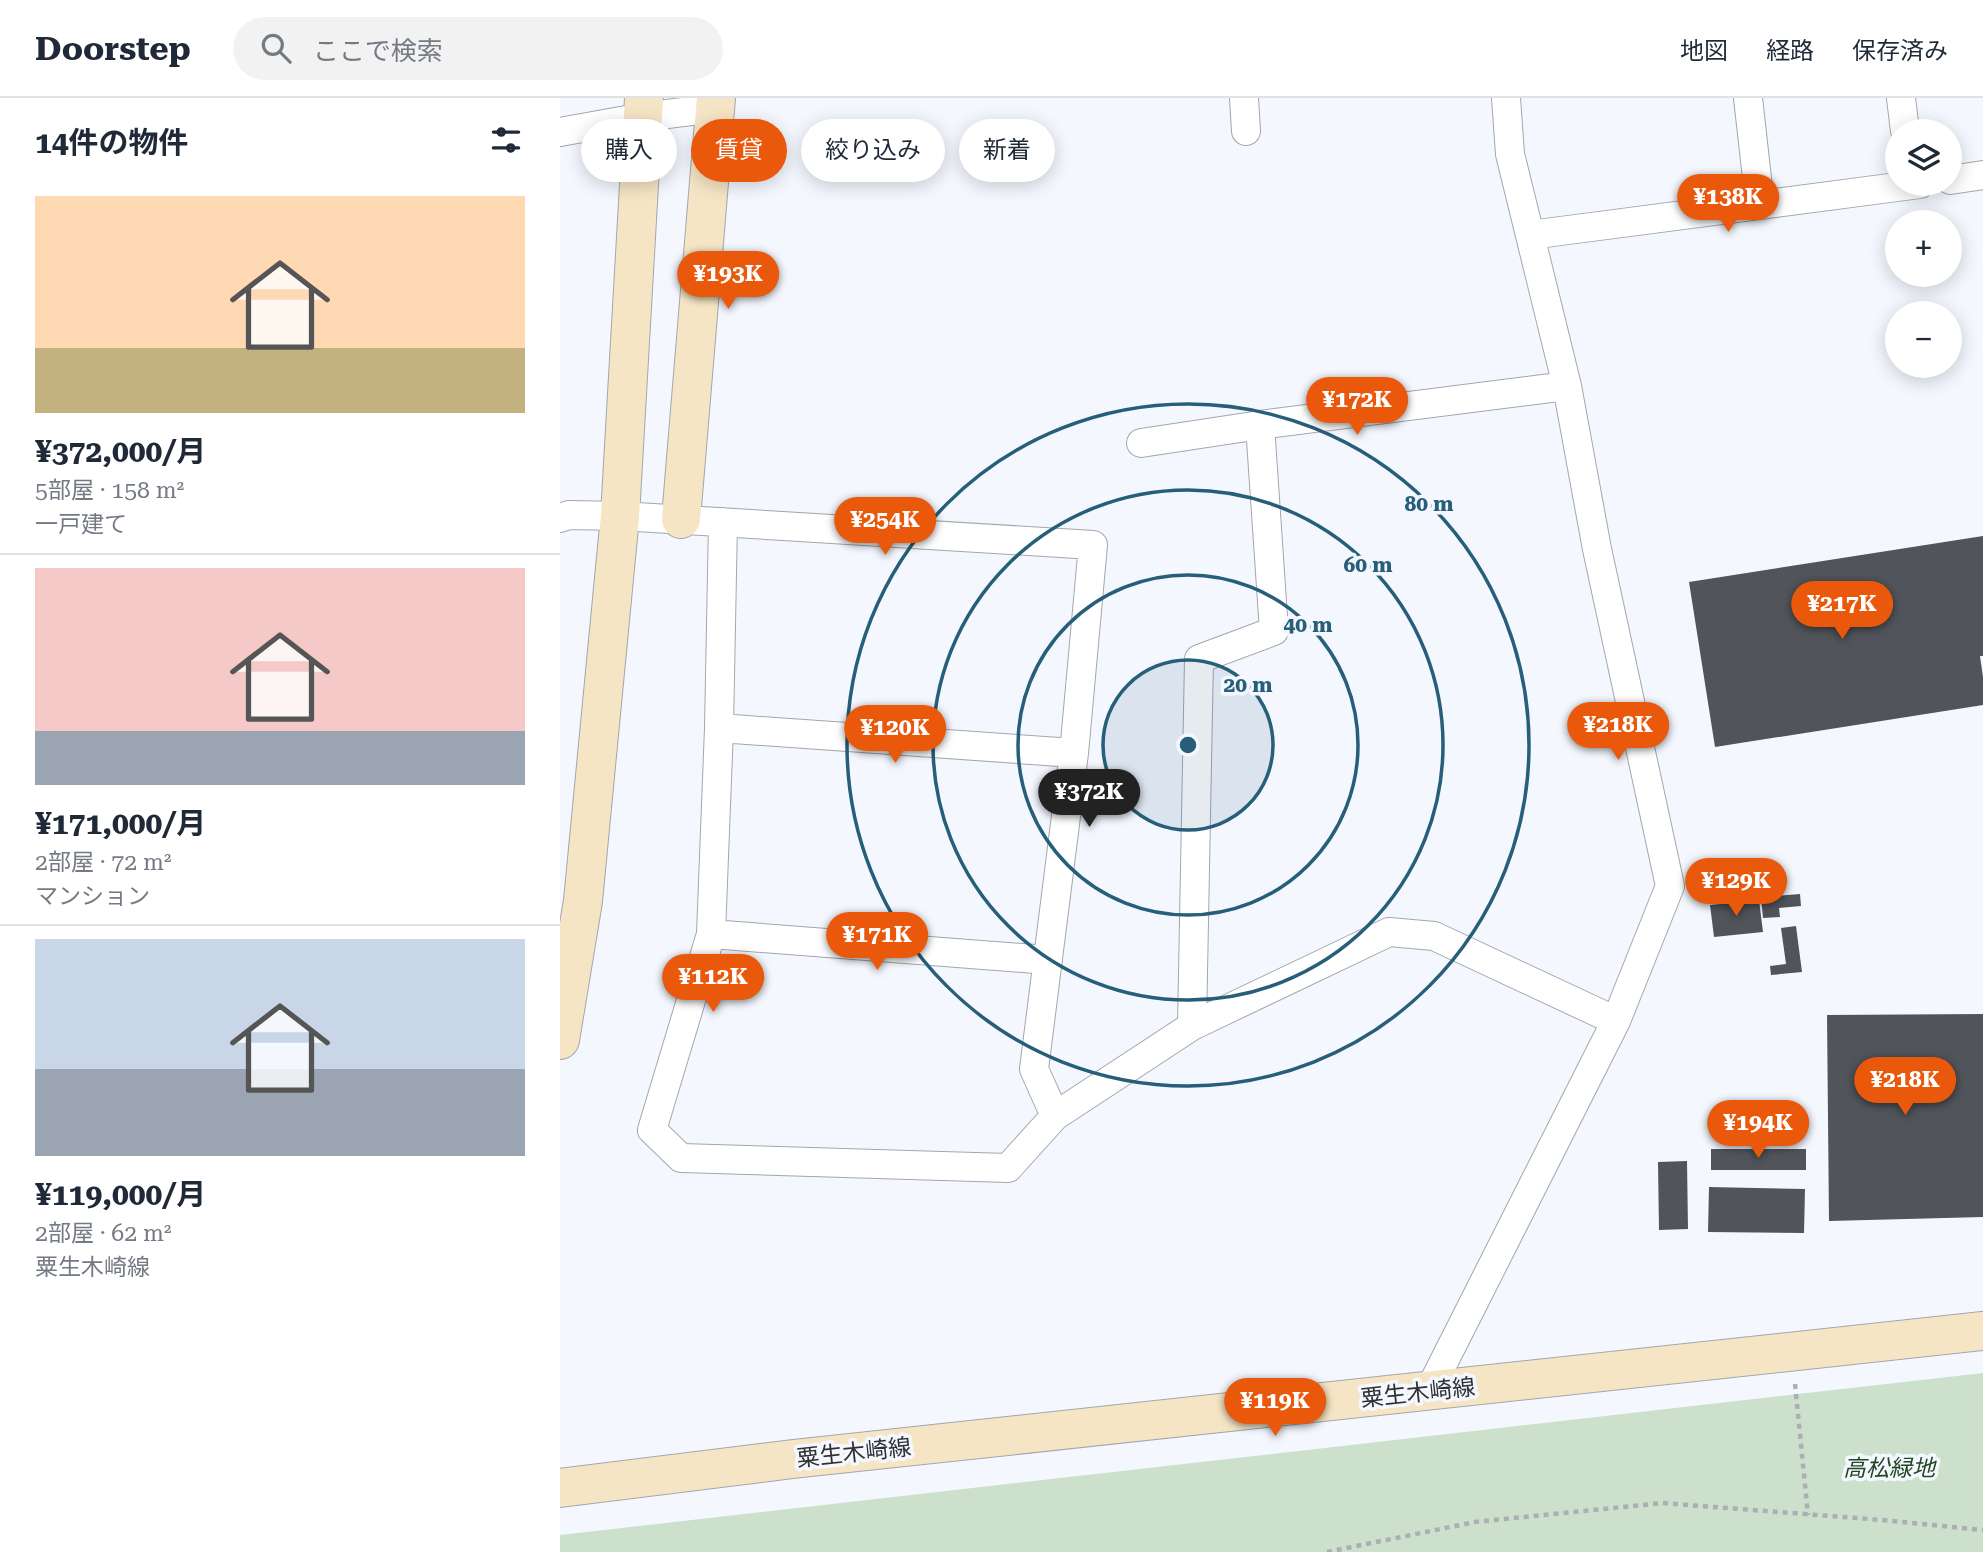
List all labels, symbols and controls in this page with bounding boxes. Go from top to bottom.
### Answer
search box [233,17,723,80]
text: Doorstep [35,29,191,68]
icon: search [257,29,295,67]
text: ここで検索 [313,36,443,66]
text: 地図 [1680,37,1728,65]
text: 経路 [1766,37,1814,65]
text: 保存済み [1852,37,1948,65]
chip: 購入 [581,119,677,182]
chip: 賃貸 [691,119,787,182]
chip: 絞り込み [801,119,945,182]
chip: 新着 [959,119,1055,182]
map controls [1885,119,1962,378]
button: layers [1885,119,1962,196]
icon: filters [487,121,525,159]
text: 14件の物件 [35,125,189,160]
pin: ¥138K [1679,174,1777,234]
text: ¥138K [1693,183,1763,210]
button: + [1885,210,1962,287]
icon: home [217,242,343,368]
pin: ¥193K [679,252,777,311]
text: ¥193K [693,260,763,287]
button: − [1885,301,1962,378]
pin: ¥172K [1308,378,1406,437]
text: ¥172K [1322,386,1392,413]
text: ¥372,000/月 [35,434,206,469]
text: 5部屋 · 158 m² [35,477,184,504]
text: 80 m [1404,492,1454,516]
pin: ¥254K [836,498,934,557]
text: ¥254K [850,506,920,533]
text: 一戸建て [35,511,127,538]
text: 60 m [1343,553,1393,577]
pin: ¥217K [1793,582,1891,641]
text: ¥217K [1807,590,1877,617]
text: 40 m [1283,613,1333,637]
icon: home [217,614,343,740]
text: 20 m [1223,673,1273,697]
pin: ¥218K [1569,702,1667,762]
pin: ¥120K [846,706,944,765]
text: ¥218K [1583,711,1653,738]
text: ¥120K [860,714,930,741]
centre of rings [1176,733,1200,757]
pin: ¥372K [1040,770,1138,829]
text: ¥372K [1054,778,1124,805]
text: ¥171,000/月 [35,806,206,841]
text: 2部屋 · 72 m² [35,849,171,876]
pin: ¥129K [1687,858,1785,918]
text: ¥129K [1701,867,1771,894]
text: マンション [35,883,150,910]
pin: ¥171K [828,912,926,972]
text: ¥171K [842,921,912,948]
pin: ¥112K [664,954,762,1014]
text: ¥112K [678,963,748,990]
icon: home [217,985,343,1111]
pin: ¥218K [1856,1058,1954,1117]
text: ¥218K [1870,1066,1940,1093]
pin: ¥194K [1709,1100,1807,1160]
text: ¥194K [1723,1109,1793,1136]
text: ¥119,000/月 [35,1177,206,1212]
text: 2部屋 · 62 m² [35,1220,171,1247]
text: 粟生木崎線 [35,1254,150,1281]
street label: 粟生木崎線 [1359,1374,1477,1412]
pin: ¥119K [1226,1378,1324,1438]
text: ¥119K [1240,1387,1310,1414]
street label: 粟生木崎線 [795,1434,913,1472]
park label: 高松緑地 [1843,1455,1937,1482]

